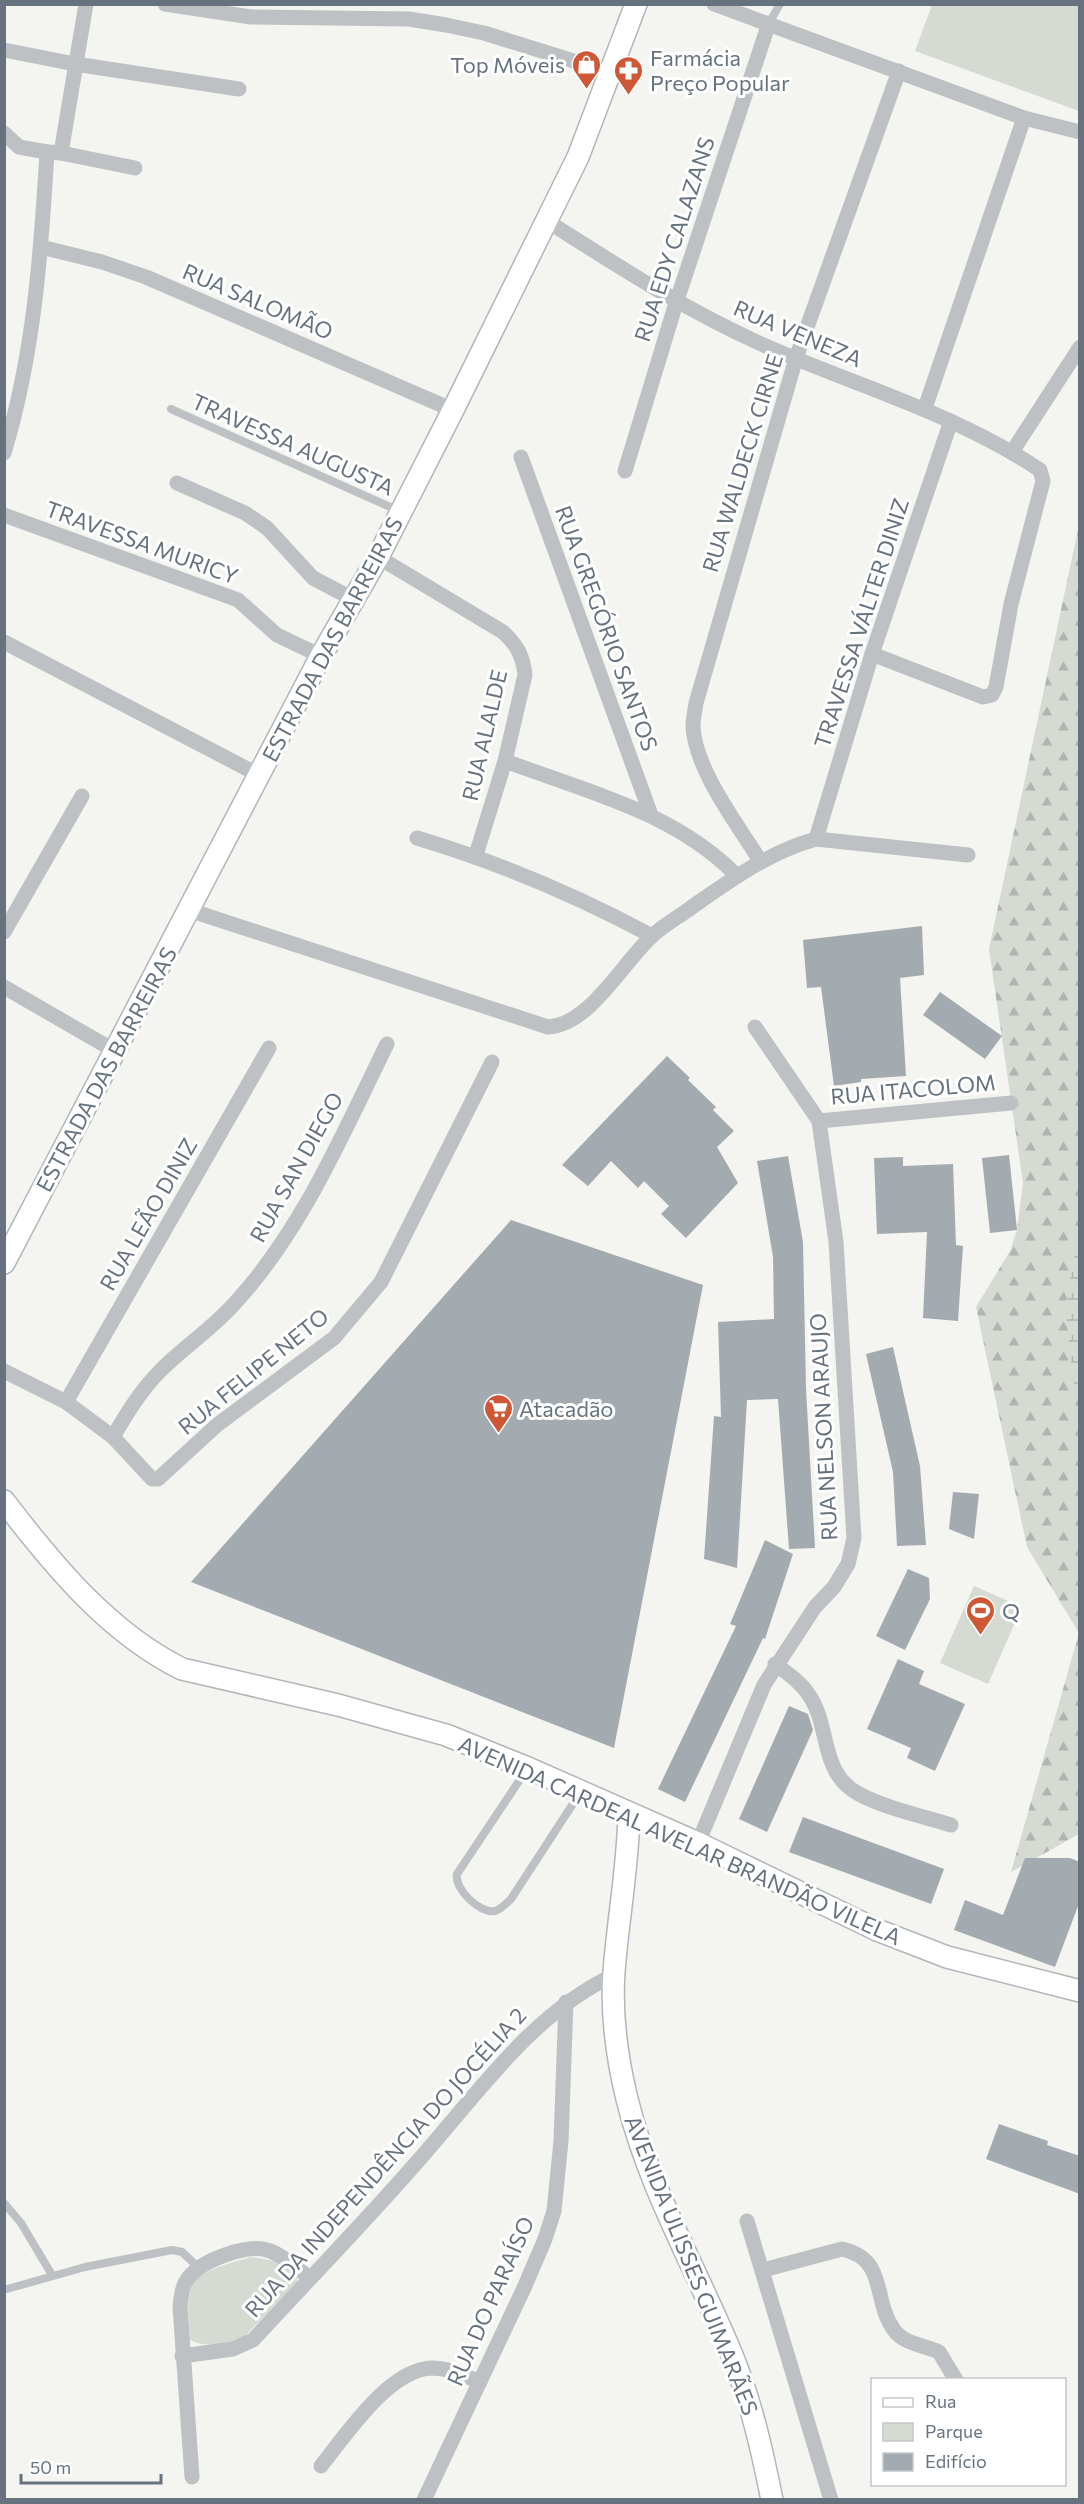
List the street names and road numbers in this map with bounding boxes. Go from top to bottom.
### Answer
street label: RUA EDY CALAZANS [628,133,720,345]
street label: RUA SALOMÃO [179,257,337,345]
street label: RUA VENEZA [730,294,866,372]
street label: RUA WALDECK CIRNE [696,351,788,575]
street label: TRAVESSA AUGUSTA [188,387,398,501]
street label: TRAVESSA MURICY [42,495,242,589]
street label: TRAVESSA VÁLTER DINIZ [808,495,914,751]
street label: RUA GREGÓRIO SANTOS [550,502,664,754]
street label: ESTRADA DAS BARREIRAS [256,512,408,766]
street label: RUA ALALDE [456,667,512,803]
street label: ESTRADA DAS BARREIRAS [30,942,182,1196]
street label: RUA ITACOLOM [829,1068,997,1110]
street label: RUA SAN DIEGO [244,1087,348,1247]
street label: RUA LEÃO DINIZ [93,1133,203,1295]
street label: RUA FELIPE NETO [172,1302,334,1440]
street label: RUA NELSON ARAUJO [804,1312,842,1542]
street label: AVENIDA CARDEAL AVELAR BRANDÃO VILELA [454,1730,906,1950]
street label: RUA DA INDEPENDÊNCIA DO JOCÉLIA 2 [239,2002,531,2322]
street label: AVENIDA ULISSES GUIMARÃES [619,2111,765,2419]
street label: RUA DO PARAÍSO [441,2212,539,2390]

